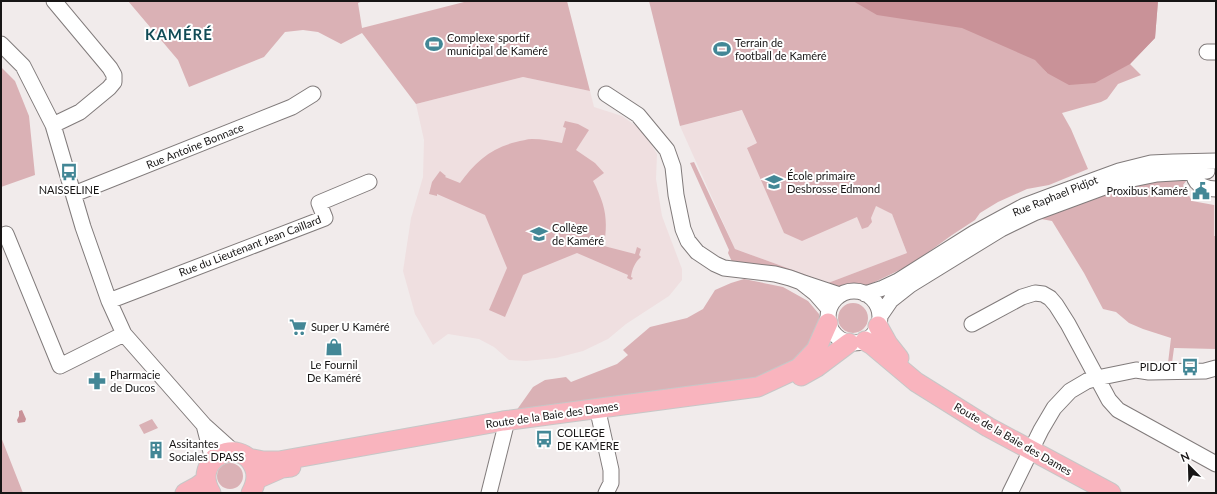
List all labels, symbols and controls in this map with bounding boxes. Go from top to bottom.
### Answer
district label: KAMÉRÉ [145,25,213,43]
place label: Complexe sportif municipal de Kaméré [447,31,548,57]
sports icon: Complexe sportif municipal de Kaméré [424,34,444,54]
place label: Terrain de football de Kaméré [735,36,827,62]
sports icon: Terrain de football de Kaméré [712,39,732,59]
street label: Rue Antoine Bonnace [144,120,246,171]
bus stop icon: NAISSELINE [59,162,79,182]
place label: École primaire Desbrosse Edmond [787,169,880,195]
school or university icon: École primaire Desbrosse Edmond [764,172,784,192]
street label: Rue Raphael Pidjot [1010,172,1099,219]
public building icon: Proxibus Kaméré [1191,181,1211,201]
place label: NAISSELINE [39,183,99,196]
place label: Proxibus Kaméré [1107,184,1188,197]
street label: Rue du Lieutenant Jean Caillard [177,212,323,279]
place label: Collège de Kaméré [552,221,604,247]
school or university icon: Collège de Kaméré [529,224,549,244]
supermarket icon: Super U Kaméré [288,317,308,337]
place label: Super U Kaméré [311,320,390,333]
shop icon: Le Fournil De Kaméré [324,337,344,357]
bus stop icon: PIDJOT [1180,357,1200,377]
place label: Le Fournil De Kaméré [307,358,361,384]
place label: PIDJOT [1140,360,1178,373]
place label: Pharmacie de Ducos [110,368,161,394]
pharmacy icon: Pharmacie de Ducos [87,371,107,391]
street label: Route de la Baie des Dames [485,399,619,430]
street label: Route de la Baie des Dames [952,400,1075,478]
place label: COLLEGE DE KAMERE [557,426,619,452]
bus stop icon: COLLEGE DE KAMERE [534,429,554,449]
place label: Assitantes Sociales DPASS [169,437,244,463]
building icon: Assitantes Sociales DPASS [146,440,166,460]
north arrow [1169,446,1209,486]
text: N [1178,449,1191,464]

